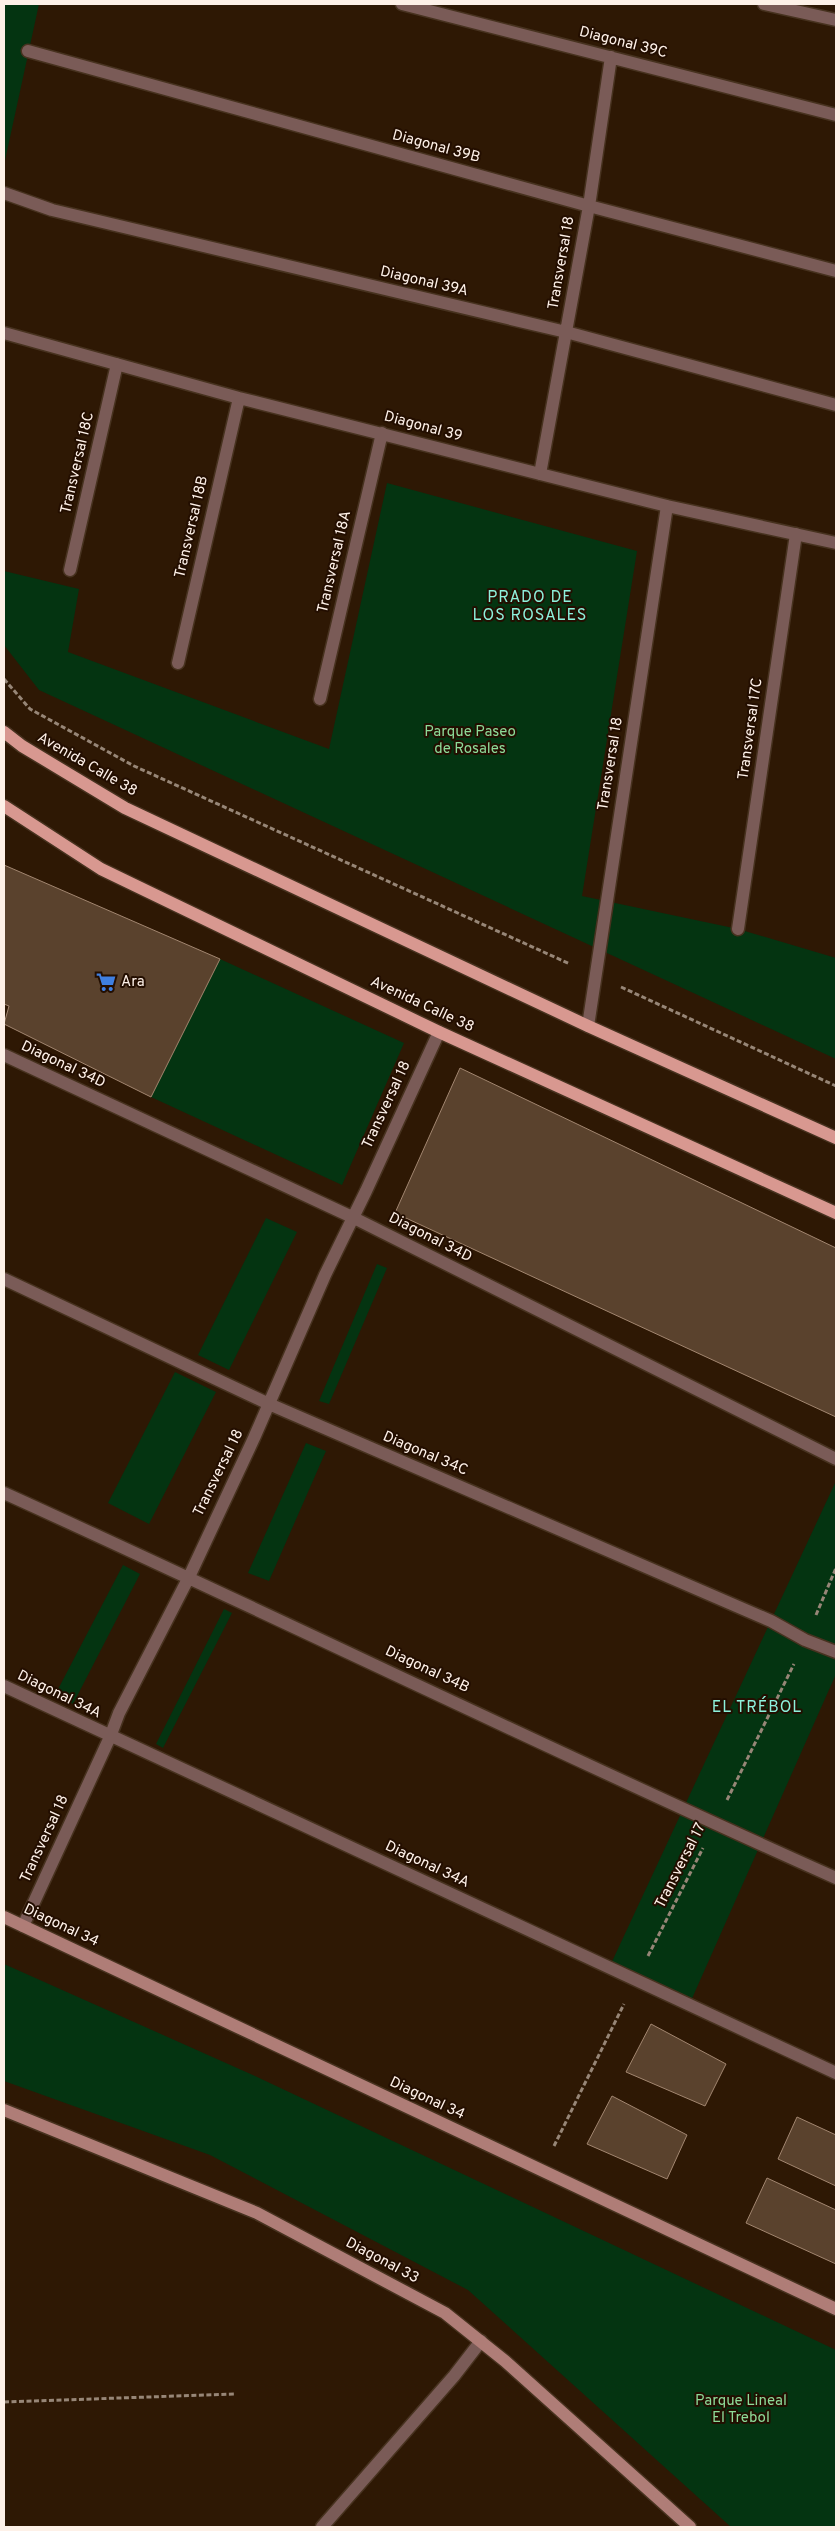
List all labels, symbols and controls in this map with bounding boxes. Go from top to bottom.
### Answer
street label: Diagonal 39C [577,23,669,63]
street label: Diagonal 39B [390,126,482,168]
street label: Transversal 18 [544,215,580,311]
street label: Diagonal 39A [378,263,470,301]
street label: Diagonal 39 [382,407,464,447]
street label: Transversal 18C [57,410,99,516]
street label: Transversal 18B [171,474,213,580]
street label: Transversal 18A [314,509,356,615]
district label: PRADO DE LOS ROSALES [473,588,587,626]
street label: Transversal 17C [734,677,768,781]
street label: Transversal 18 [594,716,628,812]
park label: Parque Paseo de Rosales [424,723,516,759]
street label: Avenida Calle 38 [33,729,141,801]
supermarket icon: Ara [95,971,117,993]
place label: Ara [121,973,145,992]
street label: Avenida Calle 38 [367,973,477,1037]
street label: Diagonal 34D [18,1037,108,1093]
street label: Transversal 18 [358,1058,416,1152]
street label: Diagonal 34D [385,1209,475,1267]
street label: Transversal 18 [190,1426,248,1520]
street label: Diagonal 34C [380,1428,470,1480]
street label: Diagonal 34B [382,1642,472,1698]
street label: Diagonal 34A [14,1667,104,1723]
district label: EL TRÉBOL [712,1696,802,1718]
street label: Transversal 18 [16,1792,74,1886]
street label: Transversal 17 [651,1820,711,1912]
street label: Diagonal 34A [382,1837,472,1893]
street label: Diagonal 34 [20,1900,102,1952]
street label: Diagonal 34 [386,2073,468,2125]
street label: Diagonal 33 [342,2234,422,2288]
park label: Parque Lineal El Trebol [695,2392,787,2428]

